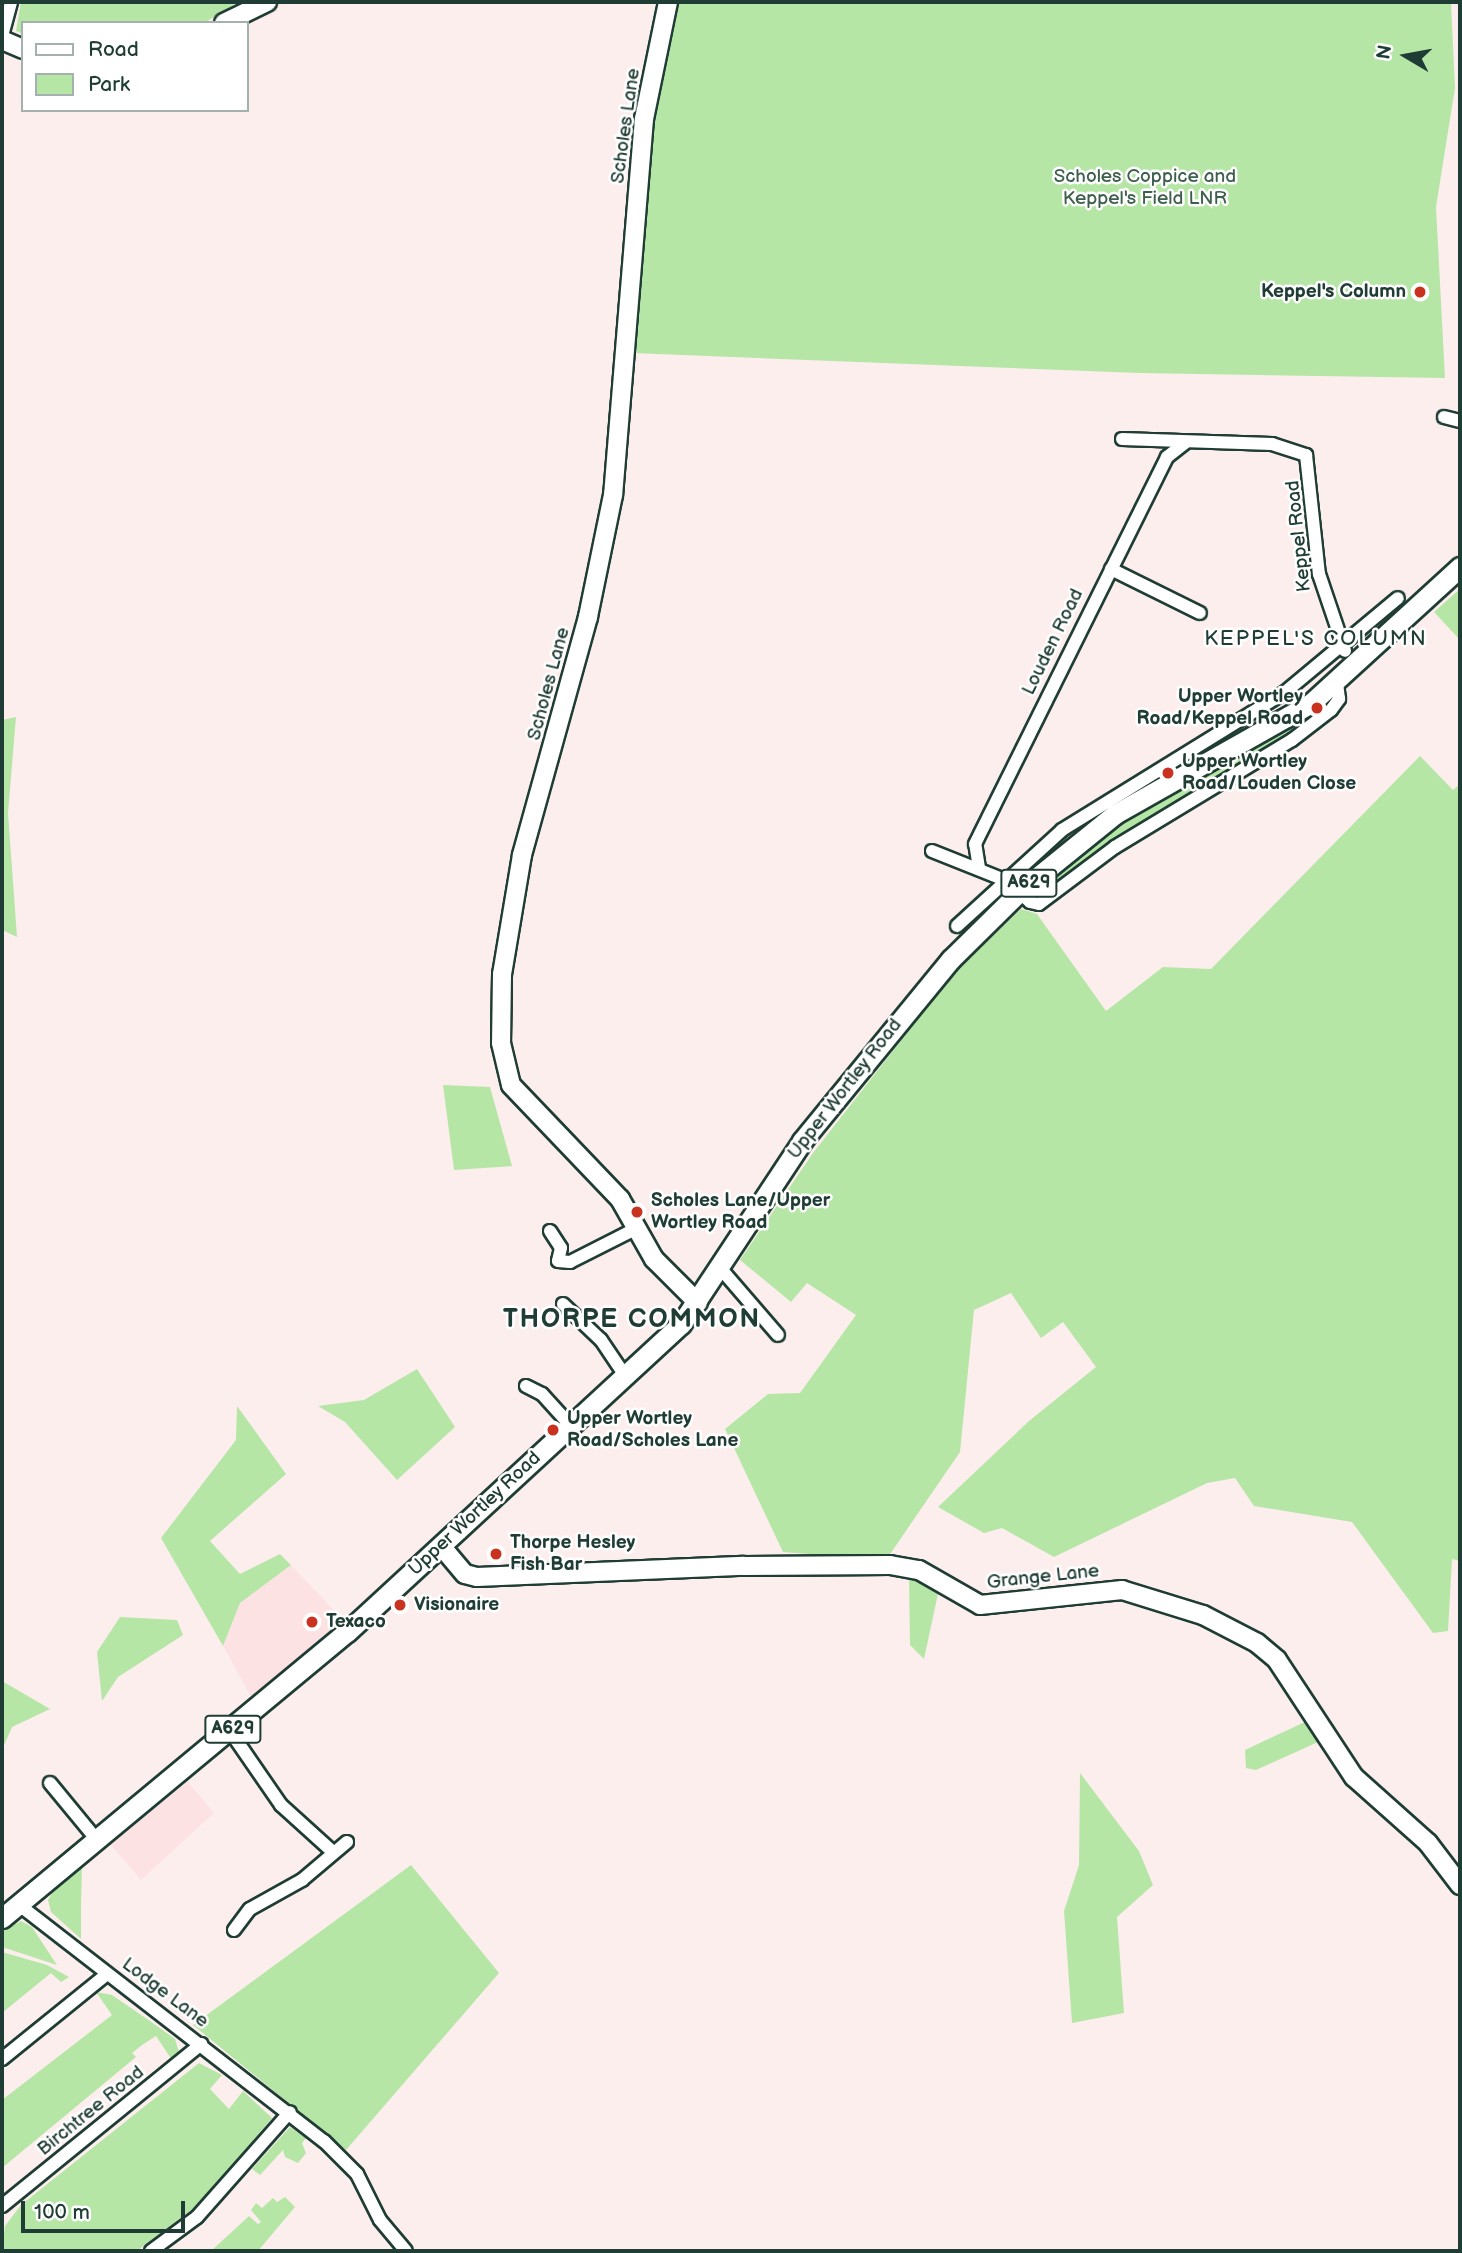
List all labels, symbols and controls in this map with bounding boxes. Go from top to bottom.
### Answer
legend [21,21,248,112]
north arrow [1371,21,1441,91]
text: Road [88,37,139,62]
text: N [1372,43,1397,61]
street label: Scholes Lane [607,67,645,185]
text: Park [88,72,130,97]
park label: Scholes Coppice and Keppel's Field LNR [1054,166,1236,210]
place label: Keppel's Column [1261,281,1406,303]
marker: Keppel's Column [1412,284,1428,300]
street label: Keppel Road [1282,479,1316,593]
street label: Louden Road [1017,585,1089,699]
street label: Scholes Lane [523,625,575,743]
district label: KEPPEL'S COLUMN [1206,626,1426,652]
place label: Upper Wortley Road/Keppel Road [1137,686,1303,730]
marker: Upper Wortley Road/Keppel Road [1309,700,1325,716]
place label: Upper Wortley Road/Louden Close [1182,751,1356,795]
marker: Upper Wortley Road/Louden Close [1160,765,1176,781]
road number: A629 [999,868,1059,898]
street label: Upper Wortley Road [782,1013,908,1165]
place label: Scholes Lane/Upper Wortley Road [651,1190,830,1234]
marker: Scholes Lane/Upper Wortley Road [629,1204,645,1220]
district label: THORPE COMMON [505,1304,759,1336]
place label: Upper Wortley Road/Scholes Lane [567,1408,738,1452]
marker: Upper Wortley Road/Scholes Lane [545,1422,561,1438]
street label: Upper Wortley Road [404,1446,546,1582]
place label: Thorpe Hesley Fish Bar [510,1532,635,1576]
marker: Thorpe Hesley Fish Bar [488,1546,504,1562]
street label: Grange Lane [986,1560,1100,1594]
place label: Visionaire [414,1594,499,1616]
marker: Visionaire [392,1597,408,1613]
place label: Texaco [326,1611,386,1633]
marker: Texaco [304,1614,320,1630]
road number: A629 [203,1714,263,1744]
street label: Lodge Lane [117,1953,213,2033]
street label: Birchtree Road [33,2061,149,2161]
scale bar [24,2186,189,2230]
text: 100 m [34,2200,90,2225]

